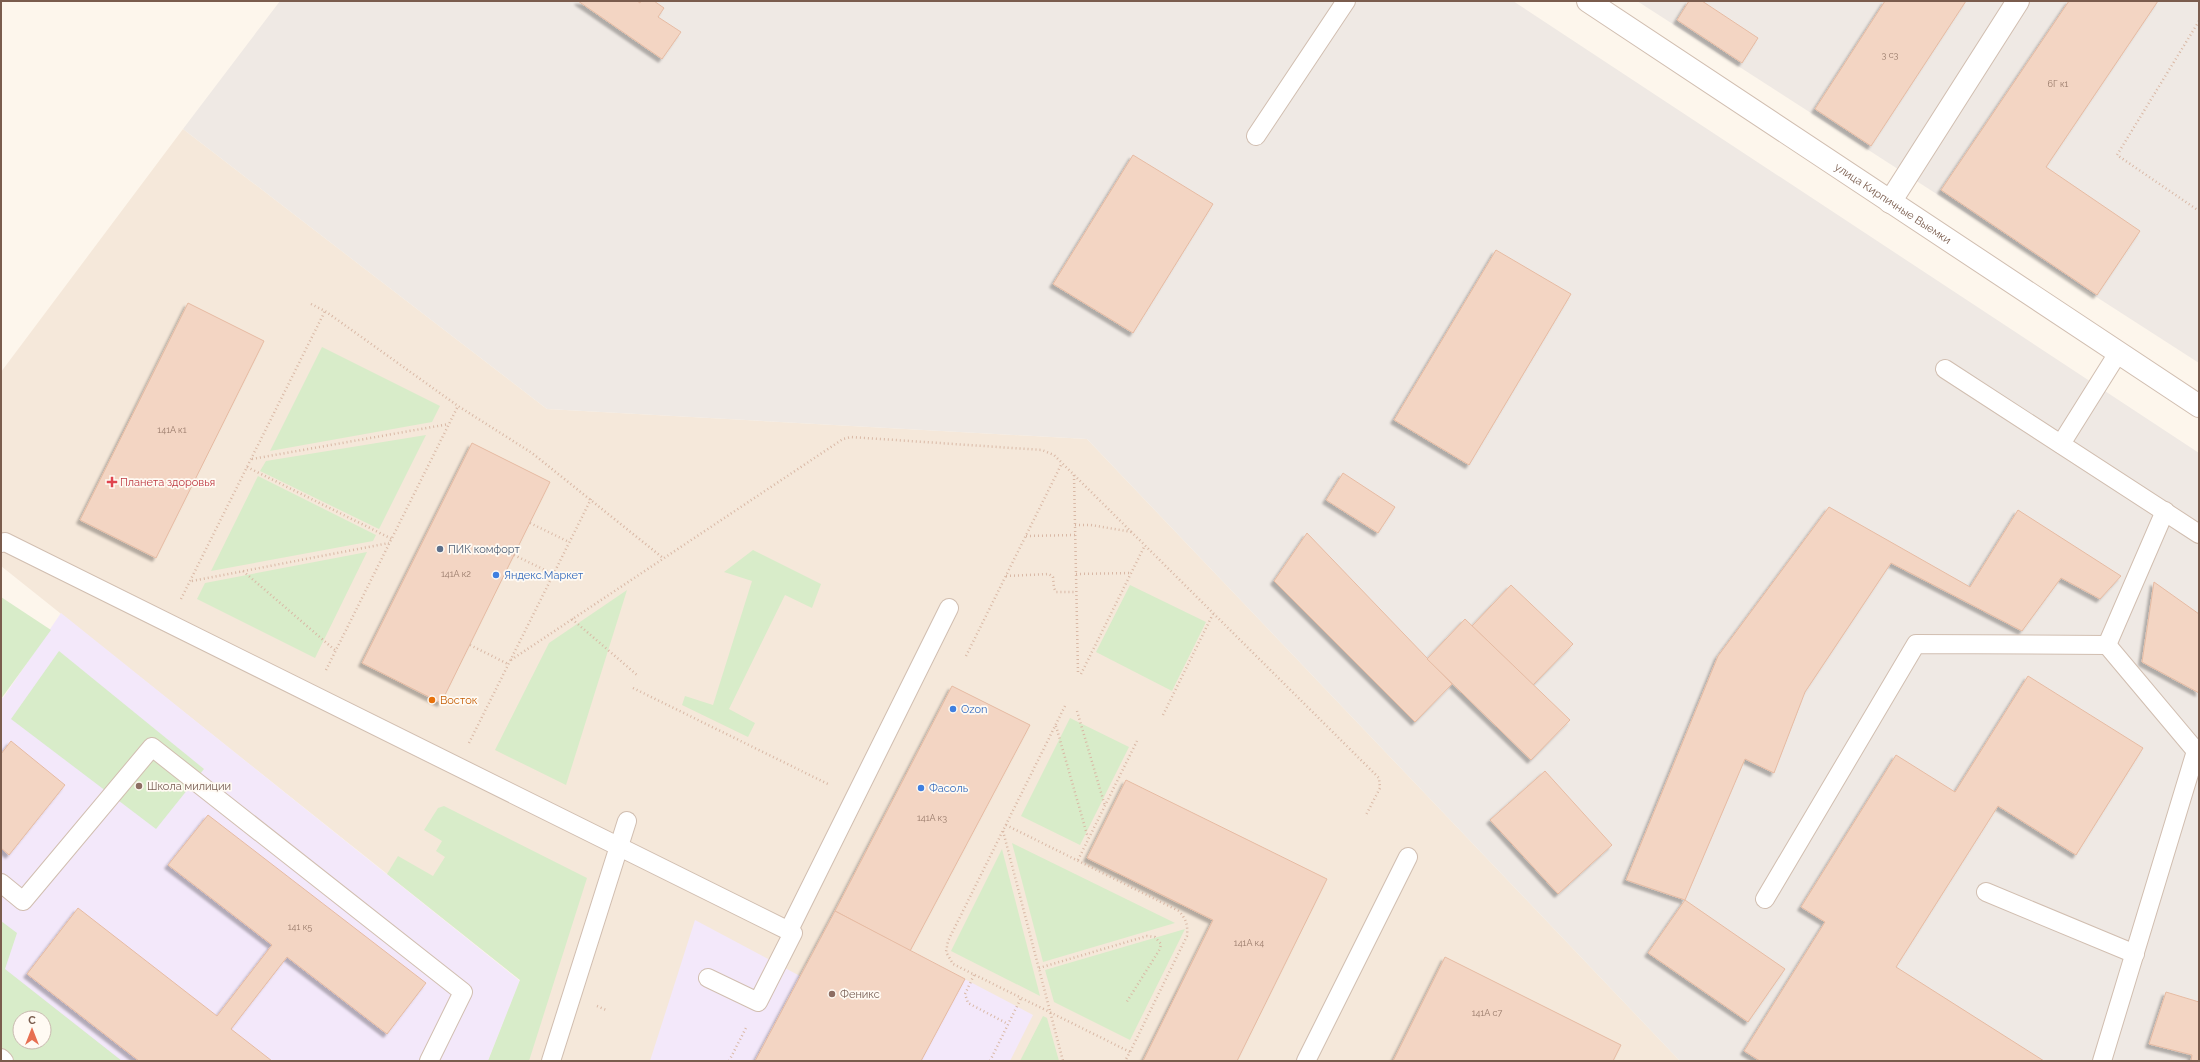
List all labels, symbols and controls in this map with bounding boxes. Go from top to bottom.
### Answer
house number: 3 с3 [1882,50,1899,60]
house number: 6Г к1 [2048,79,2069,89]
street label: улица Кирпичные Выемки [1832,160,1954,247]
house number: 141А к1 [157,425,187,435]
place label: Планета здоровья [120,476,215,489]
marker: Планета здоровья [107,477,117,487]
place label: ПИК комфорт [448,543,521,556]
marker: ПИК комфорт [435,544,445,554]
house number: 141А к2 [441,569,471,579]
place label: Яндекс.Маркет [504,569,584,582]
marker: Яндекс.Маркет [491,570,501,580]
place label: Восток [440,694,478,707]
marker: Восток [427,695,437,705]
place label: Ozon [961,703,988,716]
marker: Ozon [948,704,958,714]
place label: Школа милиции [147,780,231,793]
marker: Школа милиции [134,781,144,791]
place label: Фасоль [929,782,969,795]
marker: Фасоль [916,783,926,793]
house number: 141А к3 [917,813,947,823]
house number: 141 к5 [288,922,312,932]
house number: 141А к4 [1234,938,1264,948]
place label: Феникс [840,988,880,1001]
marker: Феникс [827,989,837,999]
house number: 141А с7 [1472,1008,1502,1018]
north arrow [12,1010,52,1050]
text: С [28,1014,36,1027]

